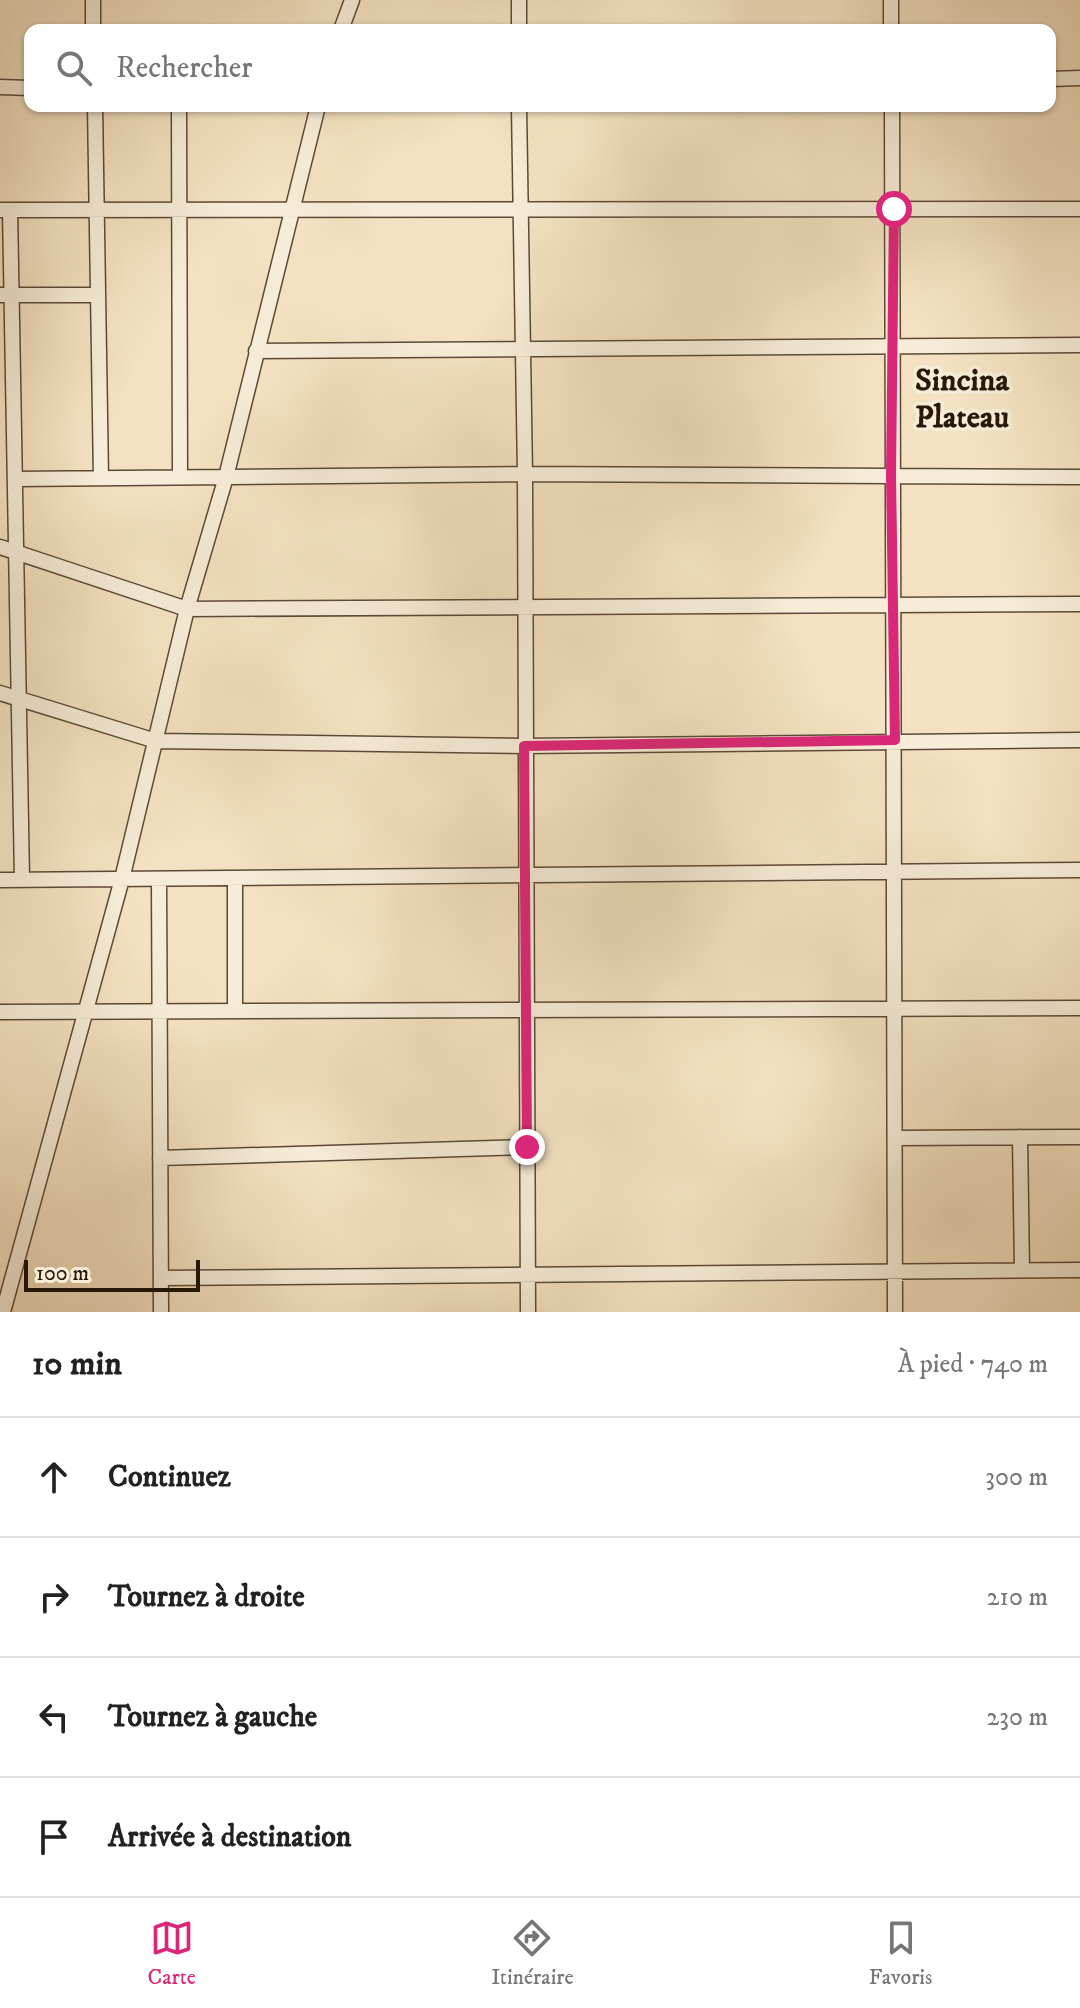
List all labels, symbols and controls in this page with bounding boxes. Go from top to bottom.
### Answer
search box [24,24,1056,112]
icon: search [52,46,96,90]
text: Rechercher [116,50,252,87]
route start [876,191,912,227]
district label: Sincina Plateau [915,361,1009,438]
route end [509,1129,545,1165]
scale bar [24,1256,200,1292]
text: 100 m [36,1260,89,1287]
text: 10 min [32,1343,122,1385]
text: À pied · 740 m [898,1348,1048,1381]
icon: ahead [32,1455,76,1499]
text: Continuez [108,1459,231,1496]
text: 300 m [985,1461,1048,1494]
icon: right [32,1575,76,1619]
text: Tournez à droite [108,1579,305,1616]
text: 210 m [987,1581,1048,1614]
icon: left [32,1695,76,1739]
text: Tournez à gauche [108,1699,317,1736]
text: 230 m [986,1701,1048,1734]
icon: arrive [32,1815,76,1859]
text: Arrivée à destination [108,1819,352,1856]
tab: Carte [148,1916,196,1991]
tab: Itinéraire [491,1916,574,1991]
tab: Favoris [869,1916,932,1991]

